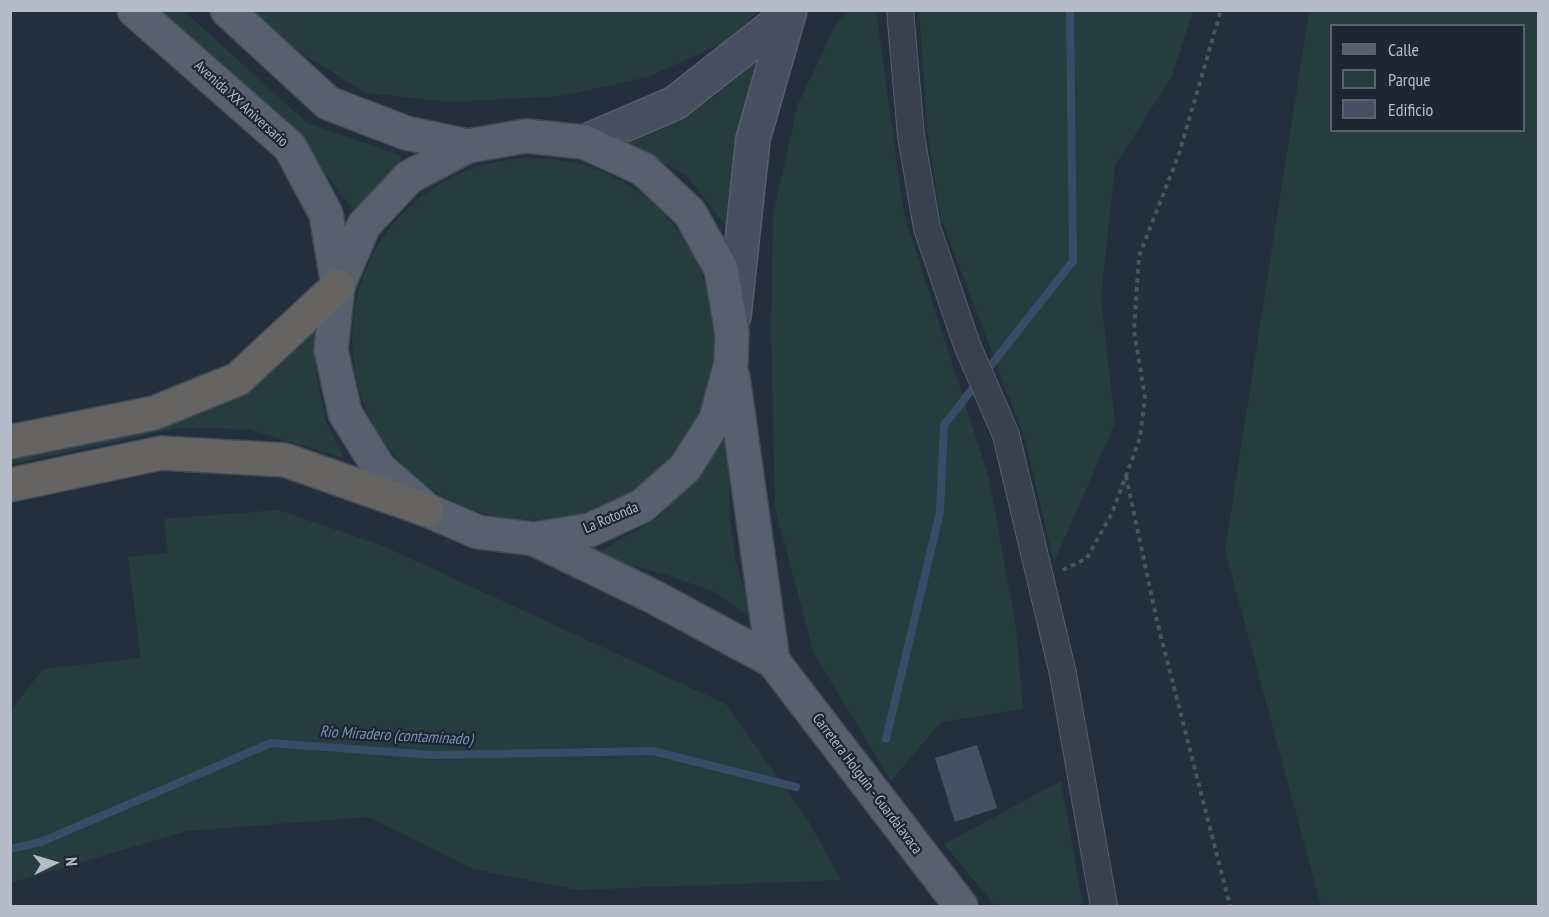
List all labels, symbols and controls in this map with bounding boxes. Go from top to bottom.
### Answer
legend [1330,24,1525,132]
text: Calle [1388,38,1419,61]
street label: Avenida XX Aniversario [190,57,292,151]
text: Parque [1388,68,1431,91]
text: Edificio [1388,98,1433,121]
street label: La Rotonda [581,498,641,538]
street label: Carretera Holguín - Guardalavaca [808,710,926,858]
water label: Río Miradero (contaminado) [319,722,473,750]
north arrow [24,833,84,893]
text: N [62,856,82,867]

